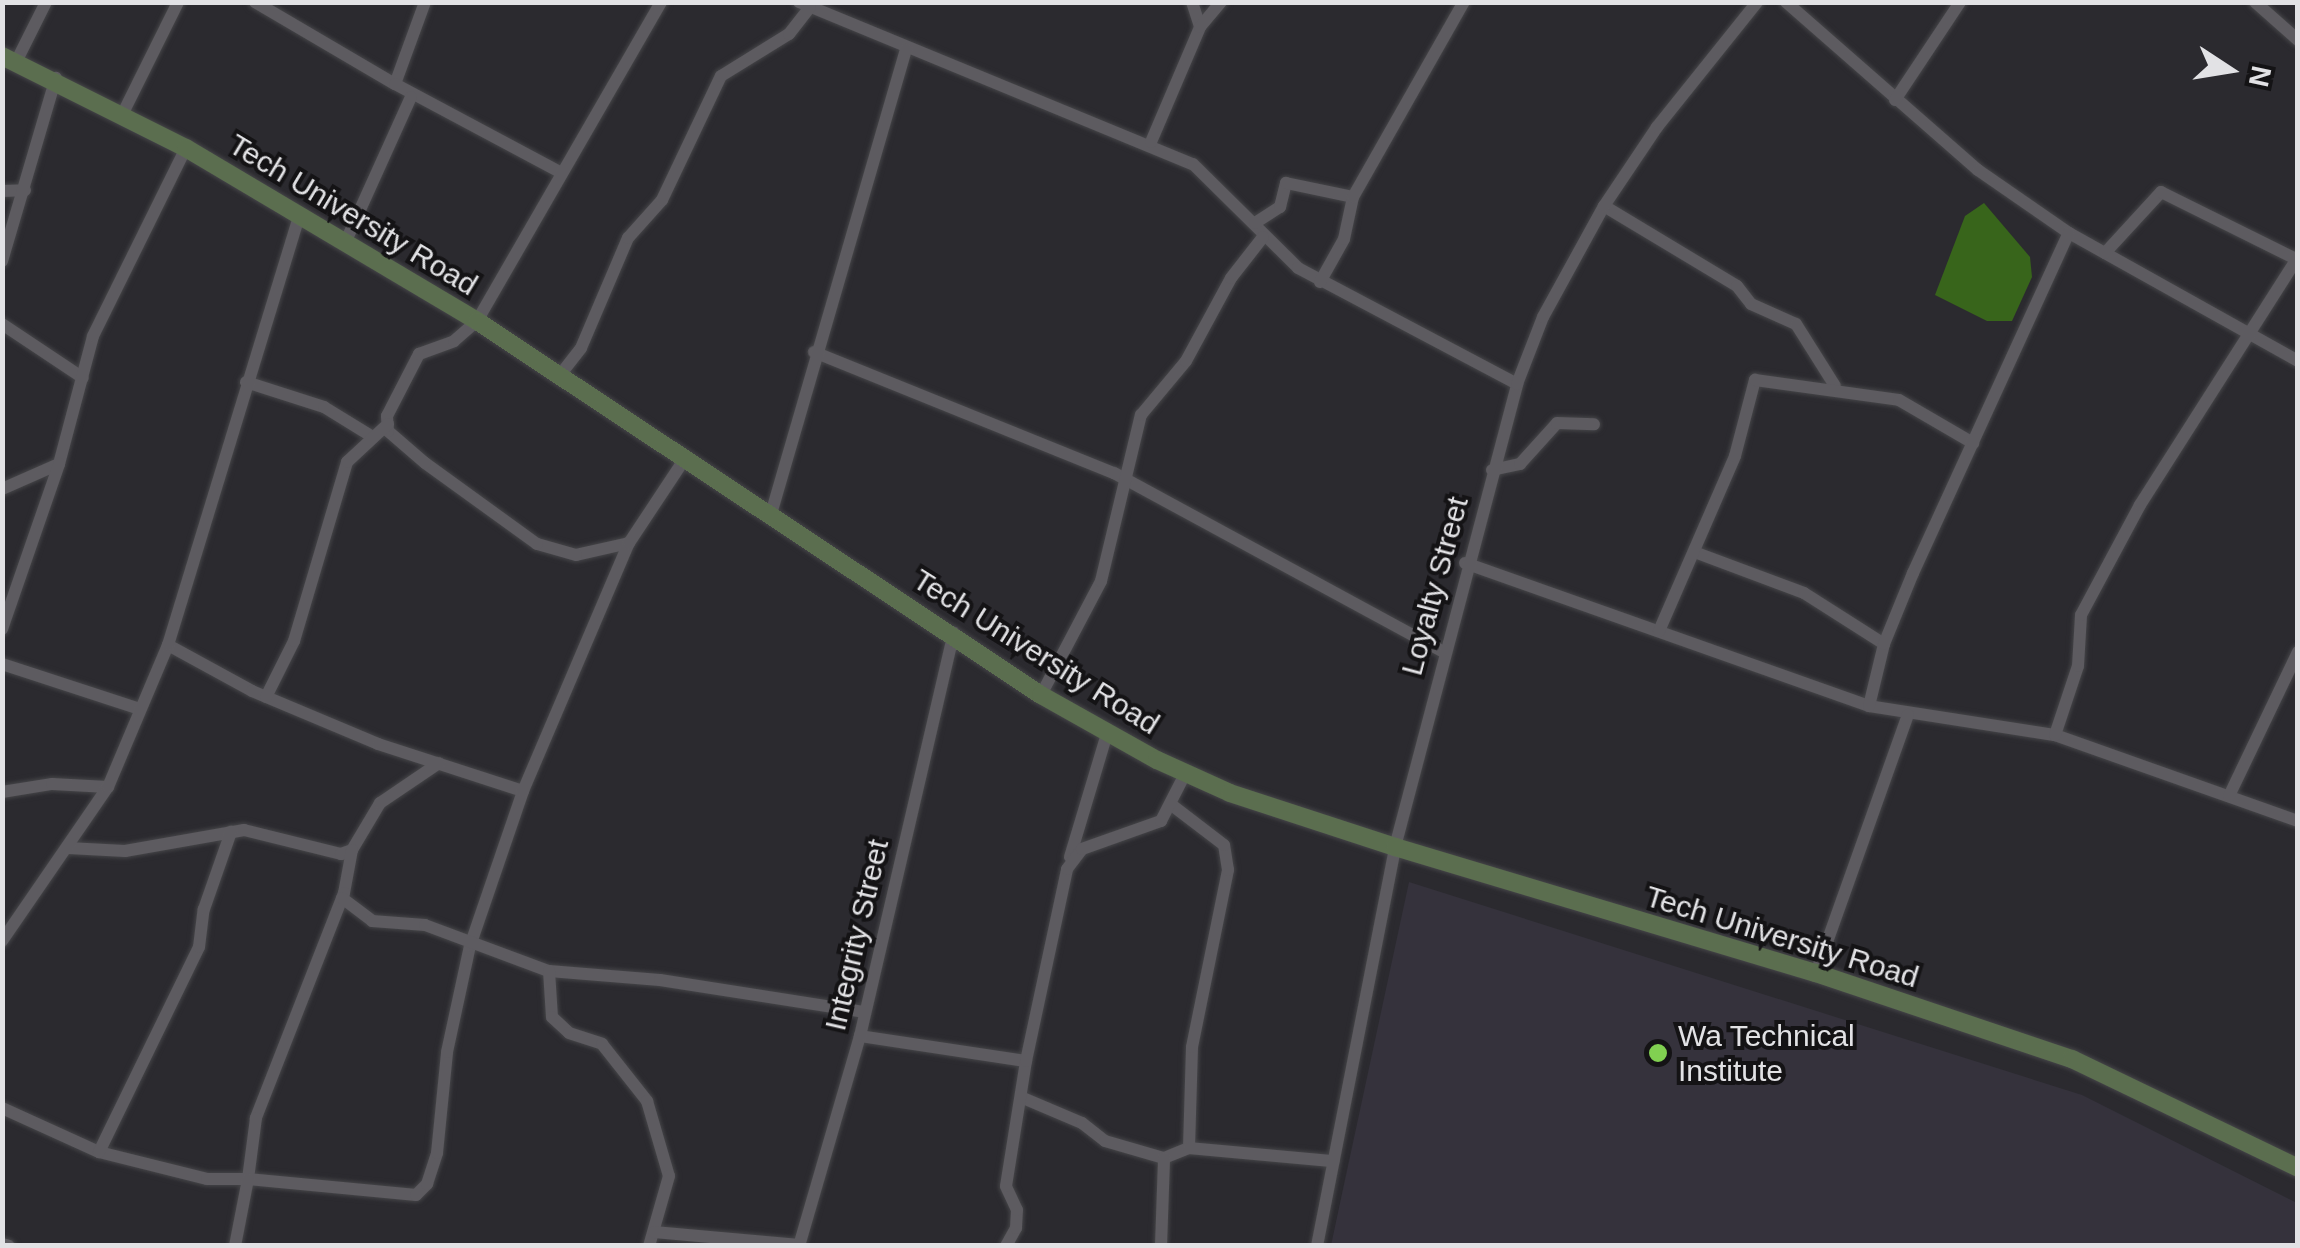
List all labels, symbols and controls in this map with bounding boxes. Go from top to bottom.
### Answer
north arrow [2180,20,2280,120]
text: N [2243,63,2277,89]
street label: Tech University Road [222,127,484,303]
street label: Loyalty Street [1394,493,1476,679]
street label: Tech University Road [906,562,1166,742]
street label: Integrity Street [818,836,896,1034]
street label: Tech University Road [1641,878,1923,996]
place label: Wa Technical Institute [1678,1018,1855,1088]
marker: Wa Technical Institute [1647,1042,1669,1064]

